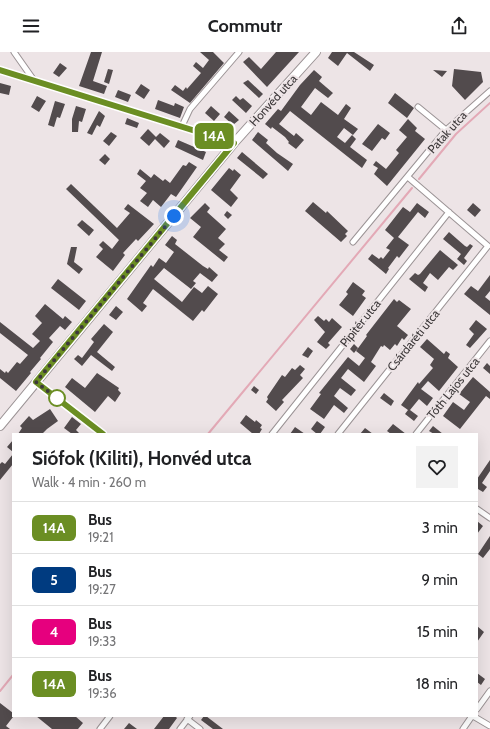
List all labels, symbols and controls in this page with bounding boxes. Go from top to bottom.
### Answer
icon: menu [20,15,42,37]
text: Commutr [208,15,282,37]
icon: share [448,15,470,37]
street label: Honvéd utca [246,71,300,129]
street label: Patak utca [424,108,470,156]
line badge: 14A [191,123,237,149]
text: 14A [203,127,225,145]
your location [164,206,184,226]
street label: Pipitér utca [336,296,384,350]
street label: Csárdaréti utca [384,306,442,374]
street label: Tóth Lajos utca [423,354,483,422]
unlabelled marker [48,389,66,407]
button: heart [416,446,458,488]
text: Siófok (Kiliti), Honvéd utca [32,447,251,470]
text: Walk · 4 min · 260 m [32,474,146,490]
text: Bus [88,511,112,529]
text: 14A [43,519,65,537]
text: 3 min [422,519,458,537]
text: 19:21 [88,529,113,545]
text: Bus [88,563,112,581]
text: 5 [50,571,58,589]
text: 9 min [421,571,458,589]
text: 19:27 [88,581,116,597]
text: Bus [88,615,112,633]
text: 4 [50,623,58,641]
text: 15 min [417,623,458,641]
text: 19:33 [88,633,116,649]
text: Bus [88,667,112,685]
text: 14A [43,675,65,693]
text: 18 min [416,675,458,693]
text: 19:36 [88,685,117,701]

